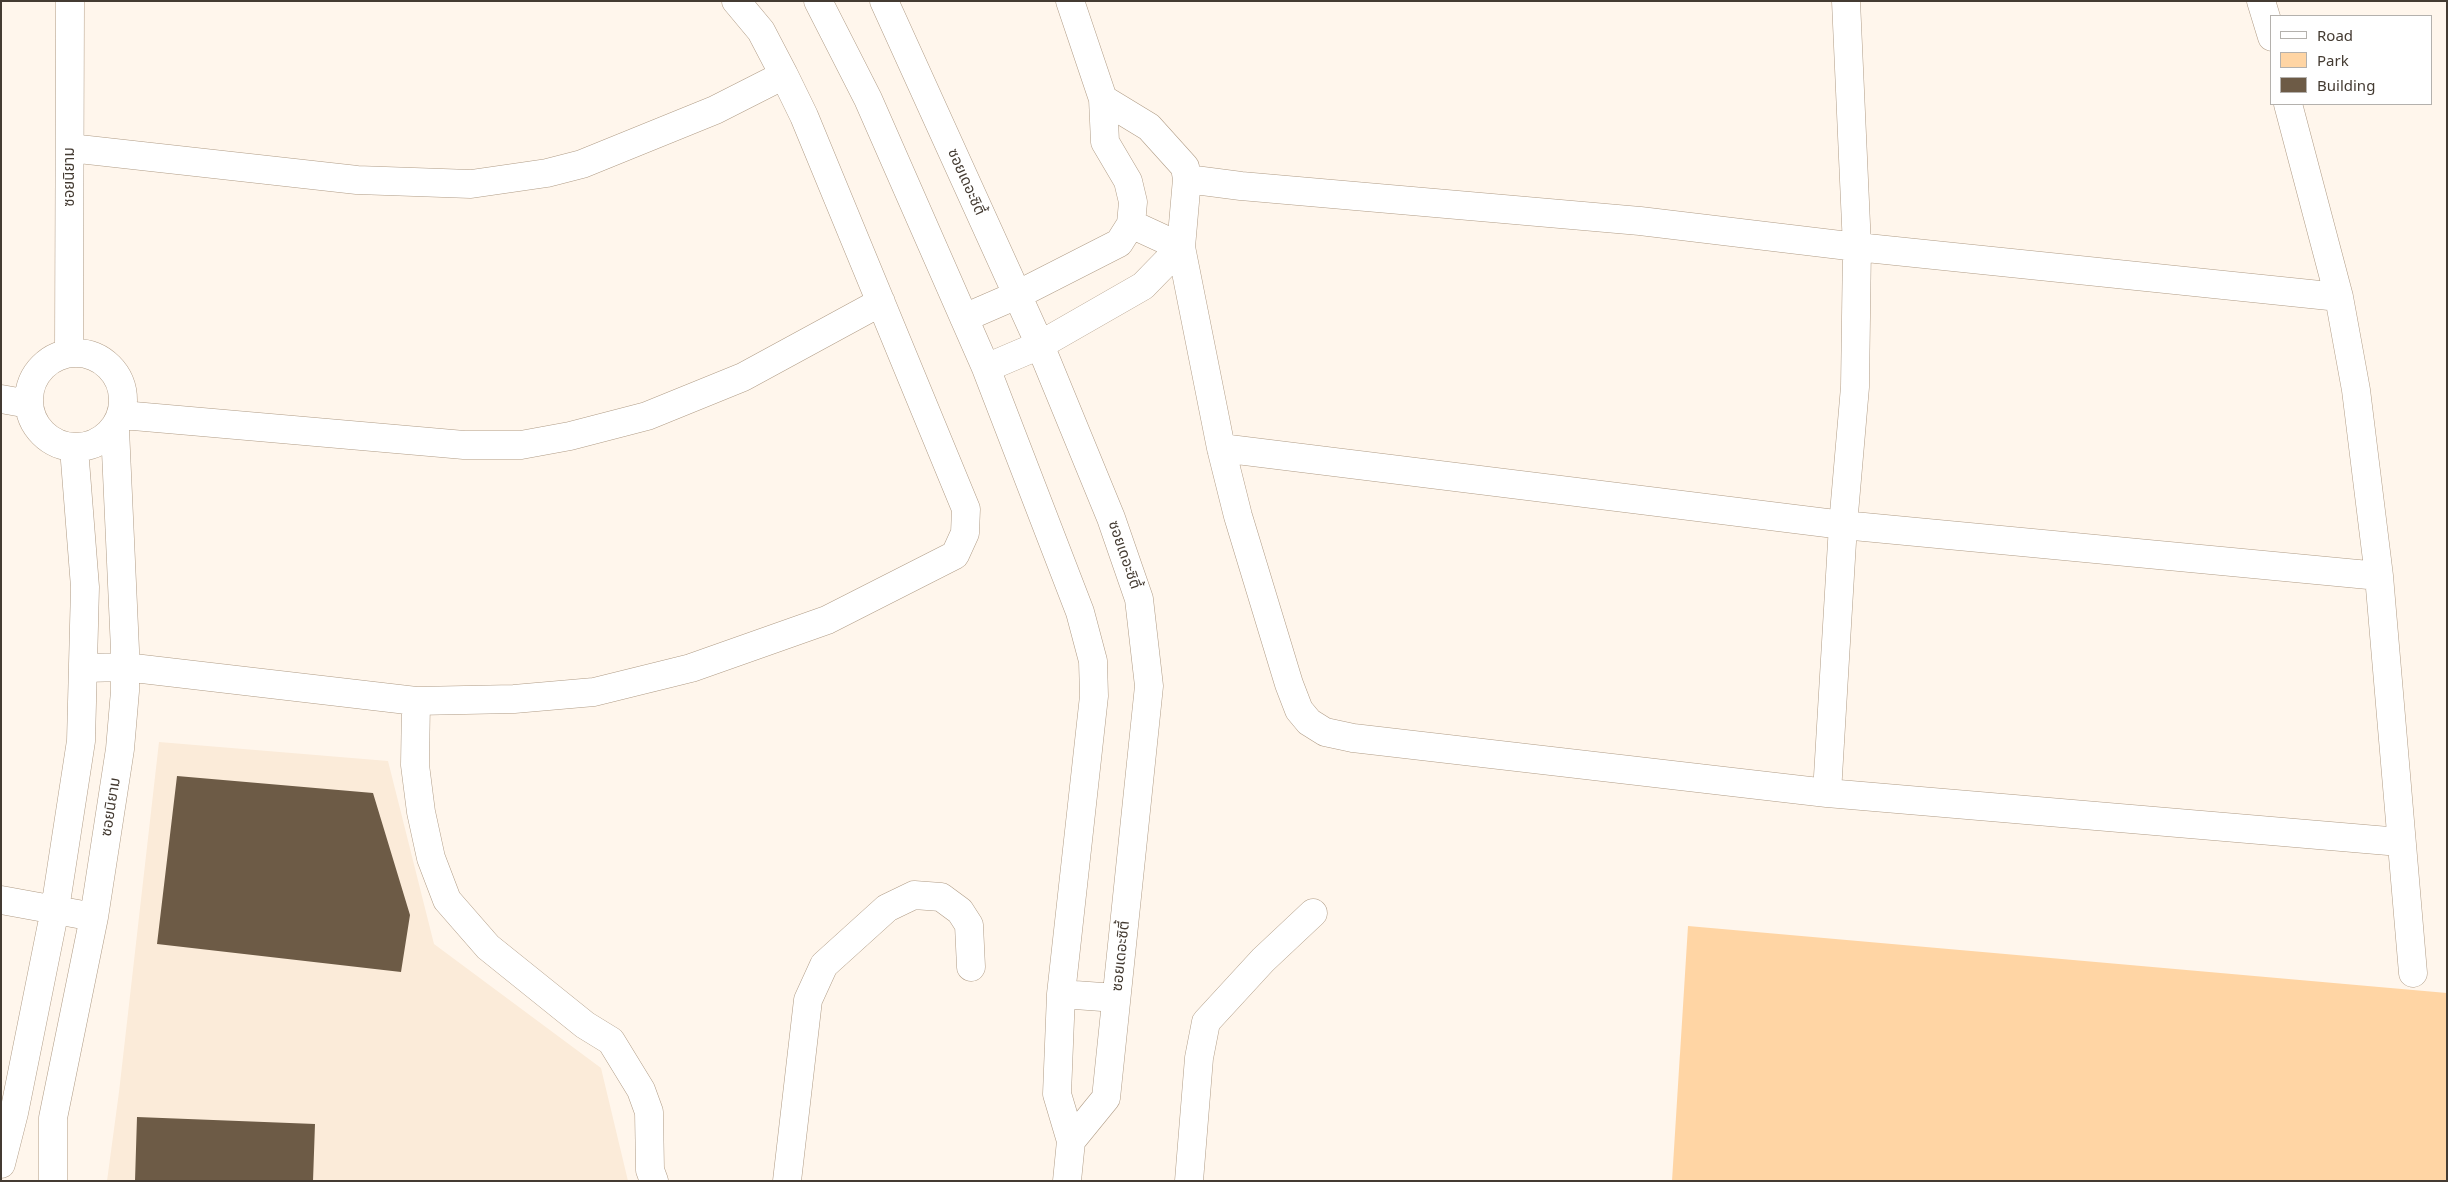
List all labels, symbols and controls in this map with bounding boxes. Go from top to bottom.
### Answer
legend [2270,15,2433,105]
text: Road [2317,25,2353,45]
text: Park [2317,50,2349,70]
text: Building [2317,75,2375,95]
street label: ซอยเดอะซิตี้ [943,146,989,218]
street label: ซอยนิยาม [61,147,79,207]
street label: ซอยเดอะซิตี้ [1104,519,1144,591]
street label: ซอยนิยาม [97,776,125,838]
street label: ซอยเดอะซิตี้ [1108,920,1134,992]

